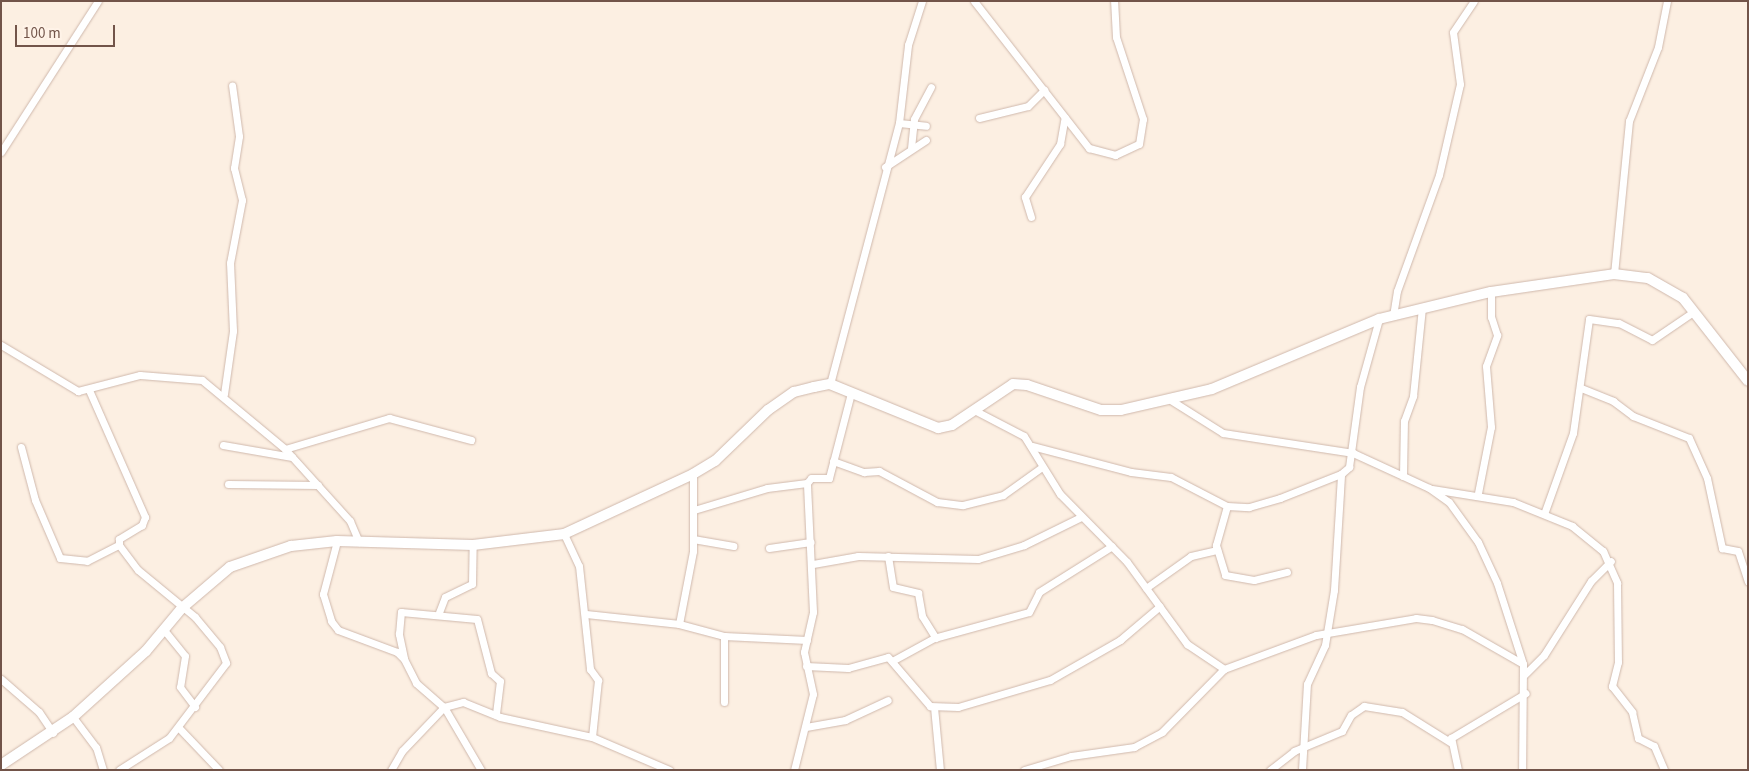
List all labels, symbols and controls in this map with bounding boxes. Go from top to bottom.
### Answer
scale bar [18,15,118,47]
text: 100 m [23,23,61,44]

